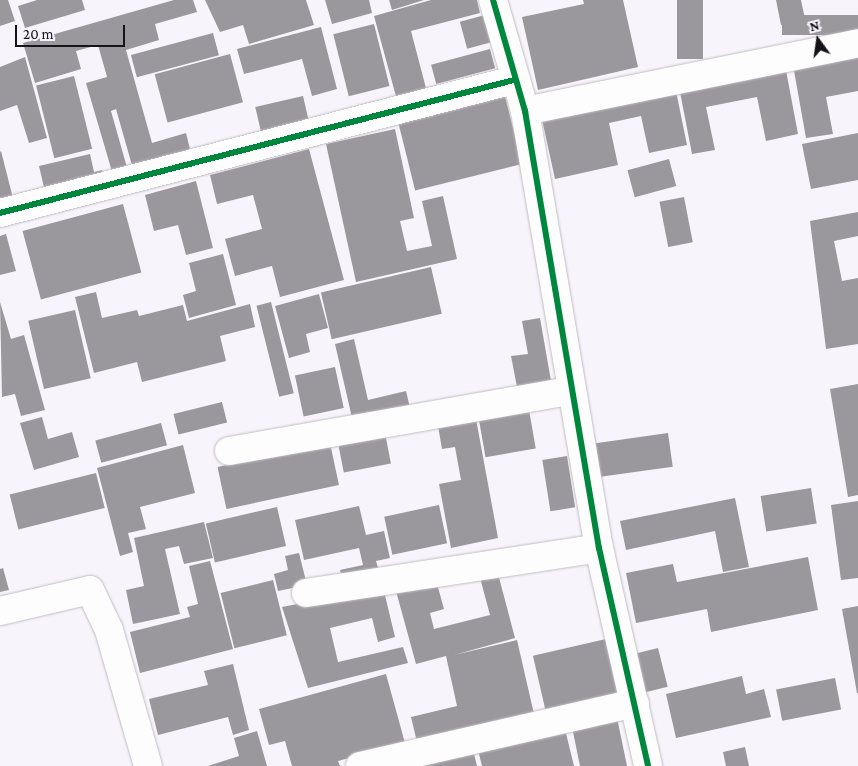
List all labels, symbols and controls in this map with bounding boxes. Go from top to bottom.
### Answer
scale bar [18,15,128,47]
north arrow [793,15,843,65]
text: N [808,17,821,34]
text: 20 m [23,26,54,42]

